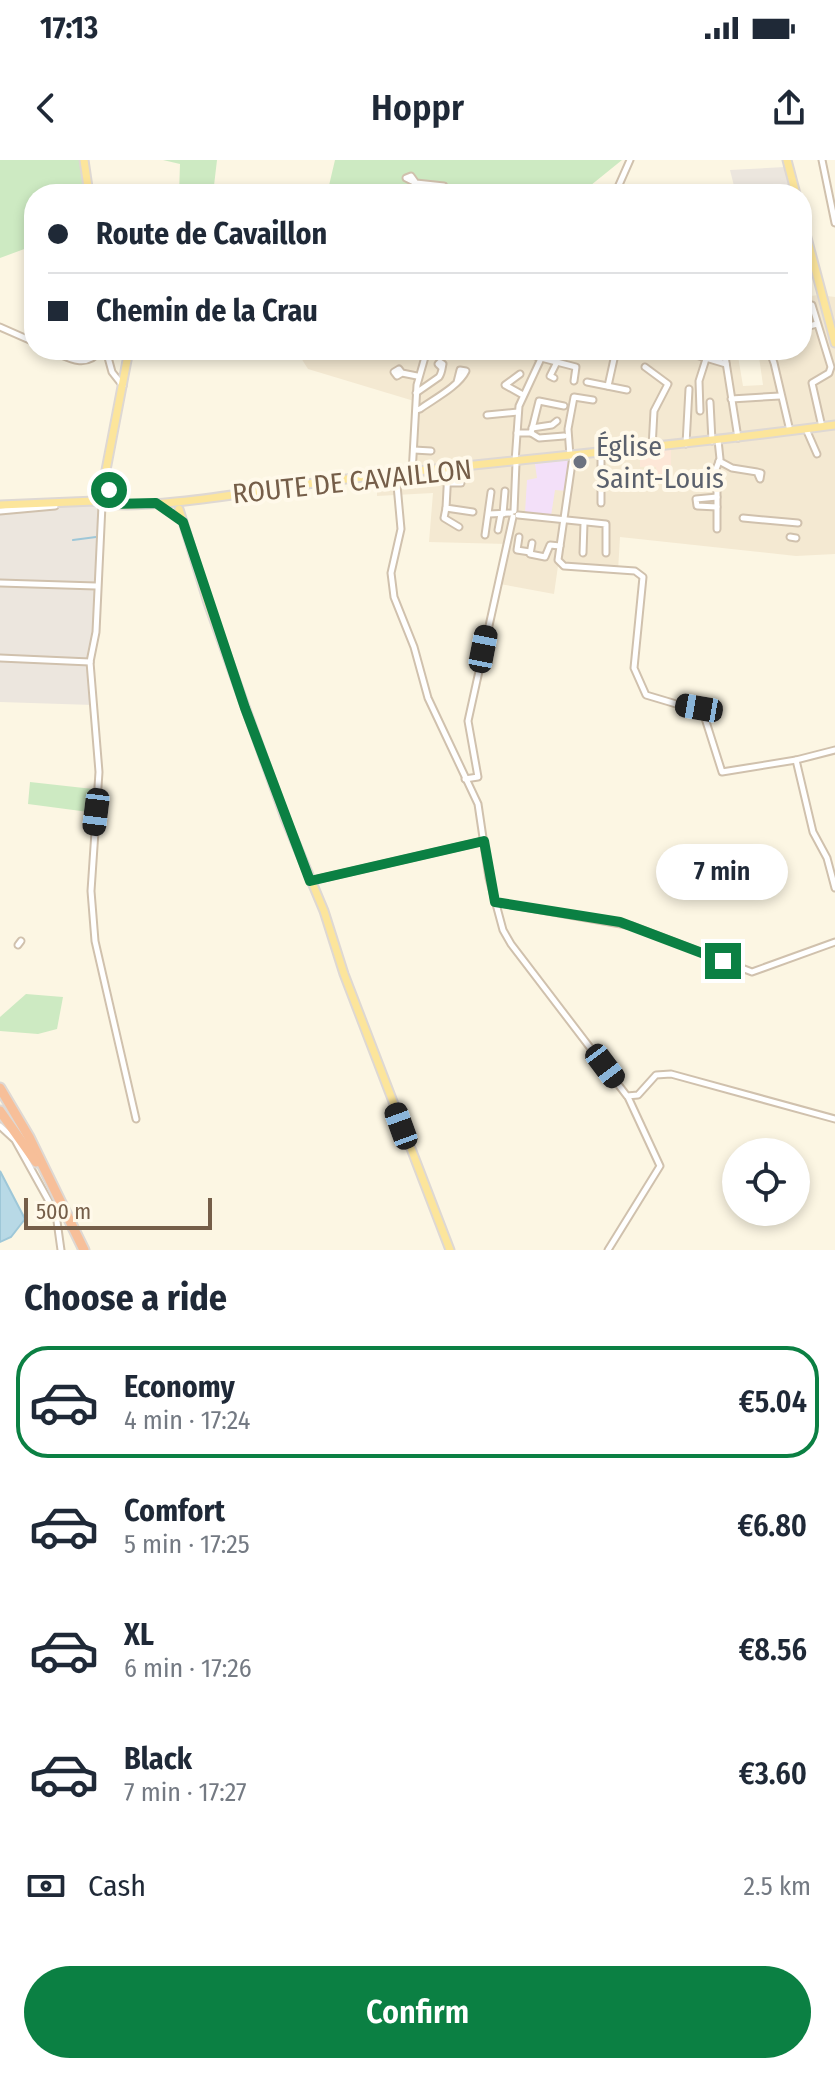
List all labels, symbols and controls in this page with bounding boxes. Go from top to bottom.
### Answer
text: 17:13 [40,10,98,46]
icon: back [24,86,68,130]
text: Hoppr [371,86,464,130]
icon: share [767,86,811,130]
text: Route de Cavaillon [96,216,327,252]
text: Chemin de la Crau [96,293,318,329]
place label: Église Saint-Louis [596,430,724,495]
street label: ROUTE DE CAVAILLON [231,453,473,510]
marker: Église Saint-Louis [571,453,589,471]
route start [91,472,127,508]
car [467,623,499,675]
car [673,692,725,724]
car [81,787,111,837]
callout: 7 min [657,845,789,901]
text: 7 min [694,856,750,887]
route end [705,943,741,979]
car [581,1040,629,1092]
car [382,1099,420,1153]
map controls [722,1138,810,1226]
button: locate [722,1138,810,1226]
scale bar [24,1194,212,1230]
text: 500 m [36,1198,91,1225]
text: Choose a ride [24,1276,227,1320]
icon: car [28,1366,100,1438]
text: Economy [124,1369,235,1405]
text: €5.04 [739,1384,807,1420]
text: 4 min · 17:24 [124,1405,250,1436]
icon: car [28,1490,100,1562]
text: Comfort [124,1493,225,1529]
text: €6.80 [738,1508,807,1544]
text: 5 min · 17:25 [124,1529,250,1560]
icon: car [28,1614,100,1686]
text: XL [124,1617,154,1653]
text: €8.56 [739,1632,807,1668]
text: 6 min · 17:26 [124,1653,252,1684]
icon: car [28,1738,100,1810]
text: Black [124,1741,192,1777]
text: €3.60 [739,1756,807,1792]
text: 7 min · 17:27 [124,1777,247,1808]
icon: cash [24,1864,68,1908]
text: Cash [88,1868,146,1904]
text: 2.5 km [744,1871,811,1902]
button: Confirm [24,1966,811,2058]

